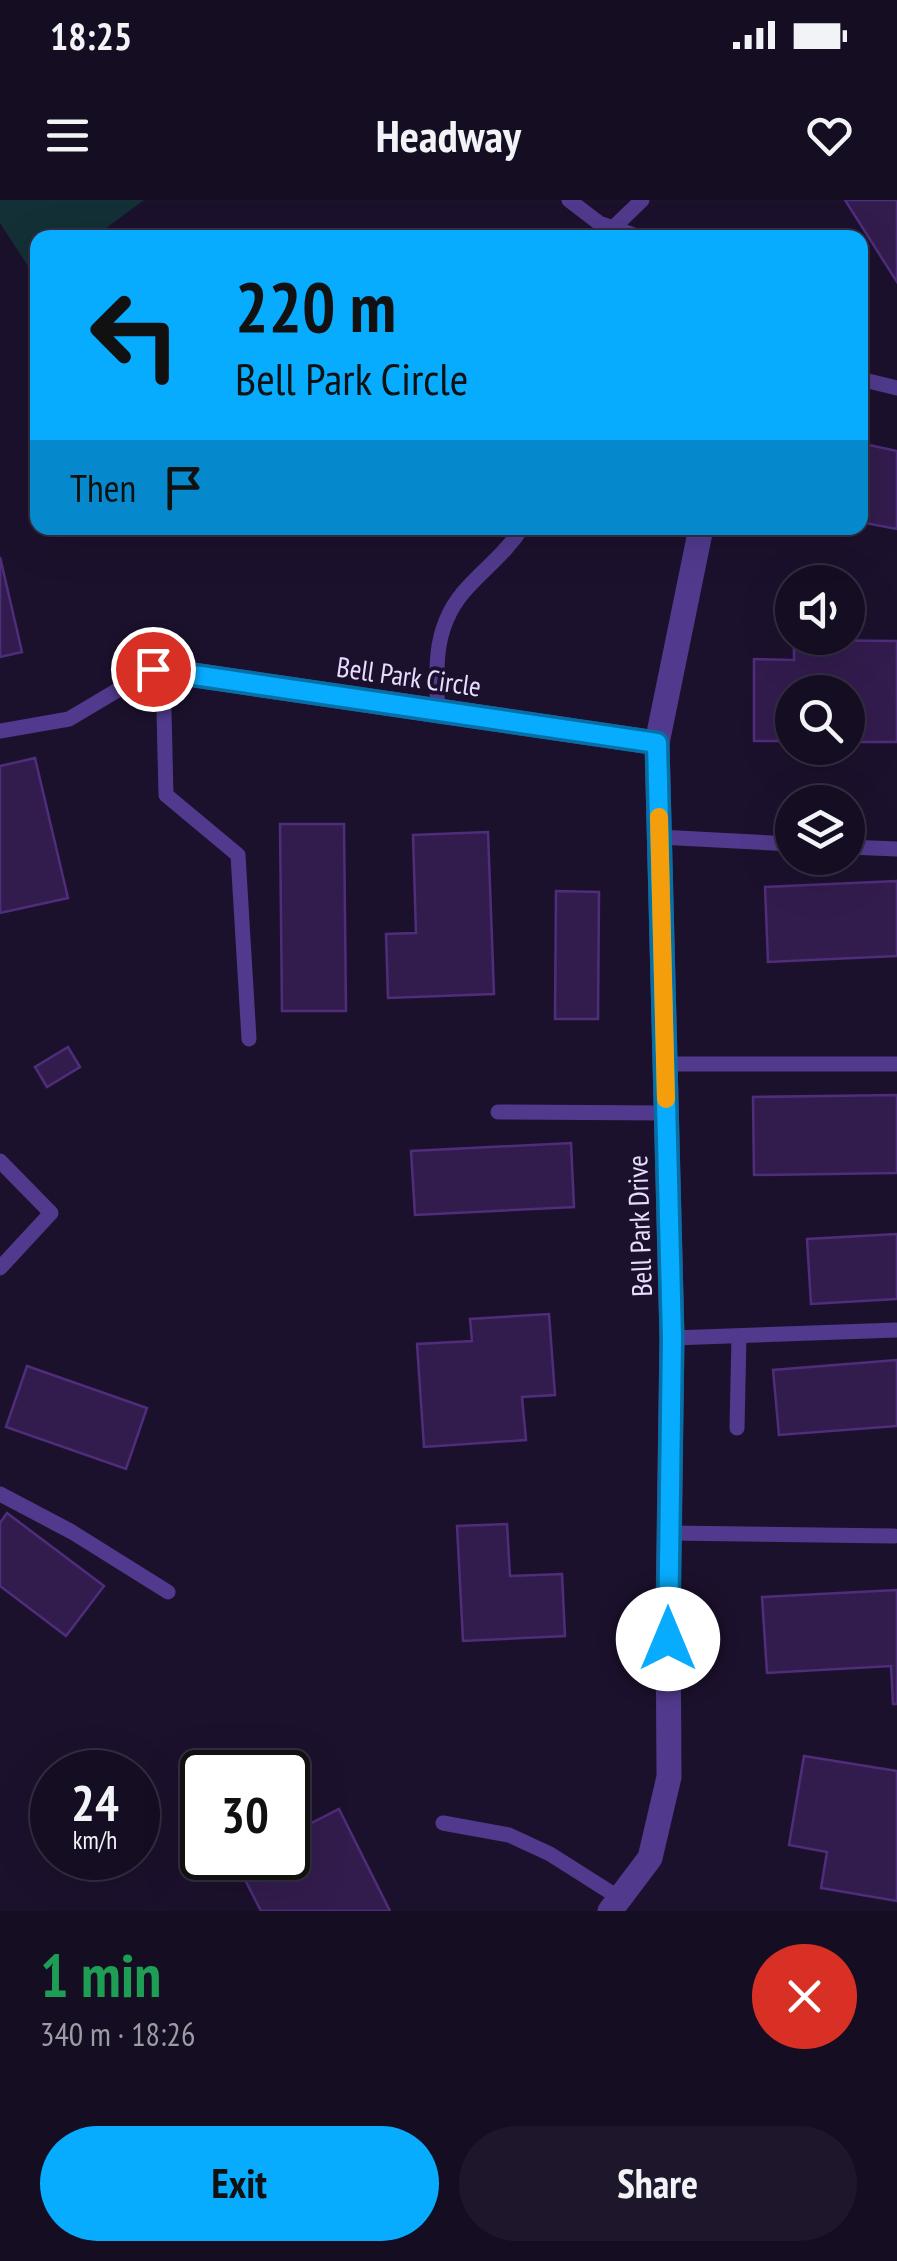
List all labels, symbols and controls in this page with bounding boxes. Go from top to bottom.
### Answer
text: 18:25 [50,11,132,60]
text: Headway [376,106,521,164]
icon: menu [40,108,95,163]
icon: heart [802,108,857,163]
text: 220 m [235,261,396,351]
icon: left [70,270,200,400]
text: Bell Park Circle [235,349,468,407]
icon: arrive [156,460,211,515]
text: Then [70,463,136,512]
map controls [775,565,865,875]
button: sound [775,565,865,655]
pin [111,627,196,712]
icon: arrive [126,642,181,697]
street label: Bell Park Circle [335,648,483,704]
button: search [775,675,865,765]
button: layers [775,785,865,875]
street label: Bell Park Drive [618,1155,660,1297]
position arrow [616,1587,720,1691]
speed limit sign: 30 [180,1750,310,1880]
text: 24 [71,1770,119,1835]
text: km/h [73,1824,117,1856]
text: 1 min [40,1936,161,2014]
button: close [752,1944,857,2049]
text: 340 m · 18:26 [40,2013,195,2055]
button: Exit [40,2126,439,2241]
button: Share [459,2126,857,2241]

